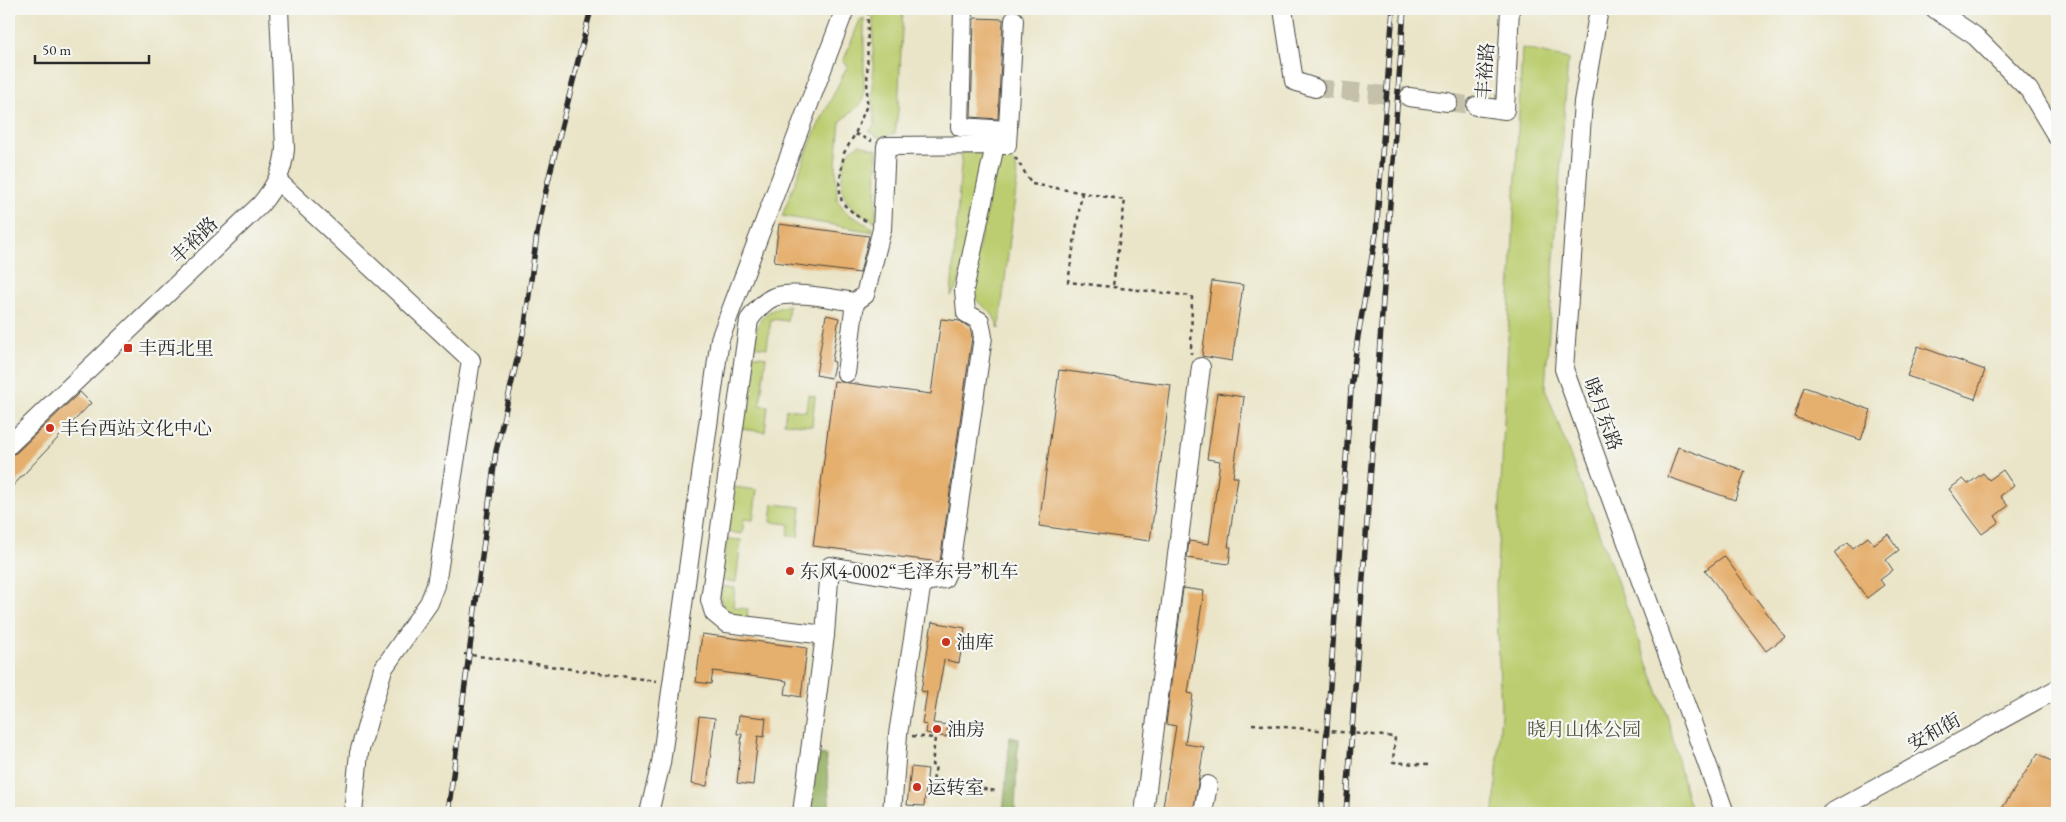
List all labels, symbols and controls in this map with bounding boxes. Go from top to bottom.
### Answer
scale bar [35,32,149,64]
text: 50 m [42,40,71,59]
street label: 丰裕路 [1471,42,1499,100]
street label: 丰裕路 [165,211,223,269]
place label: 丰西北里 [138,336,214,361]
marker: 丰西北里 [122,342,134,354]
street label: 晓月东路 [1578,374,1628,454]
place label: 丰台西站文化中心 [60,416,212,441]
marker: 丰台西站文化中心 [44,422,56,434]
place label: 东风4-0002“毛泽东号”机车 [800,559,1019,584]
marker: 东风4-0002“毛泽东号”机车 [784,565,796,577]
place label: 油库 [956,630,994,655]
marker: 油库 [940,636,952,648]
street label: 安和街 [1903,707,1965,757]
place label: 油房 [947,717,985,742]
park label: 晓月山体公园 [1527,717,1641,742]
marker: 油房 [931,723,943,735]
place label: 运转室 [927,775,984,800]
marker: 运转室 [911,781,923,793]

